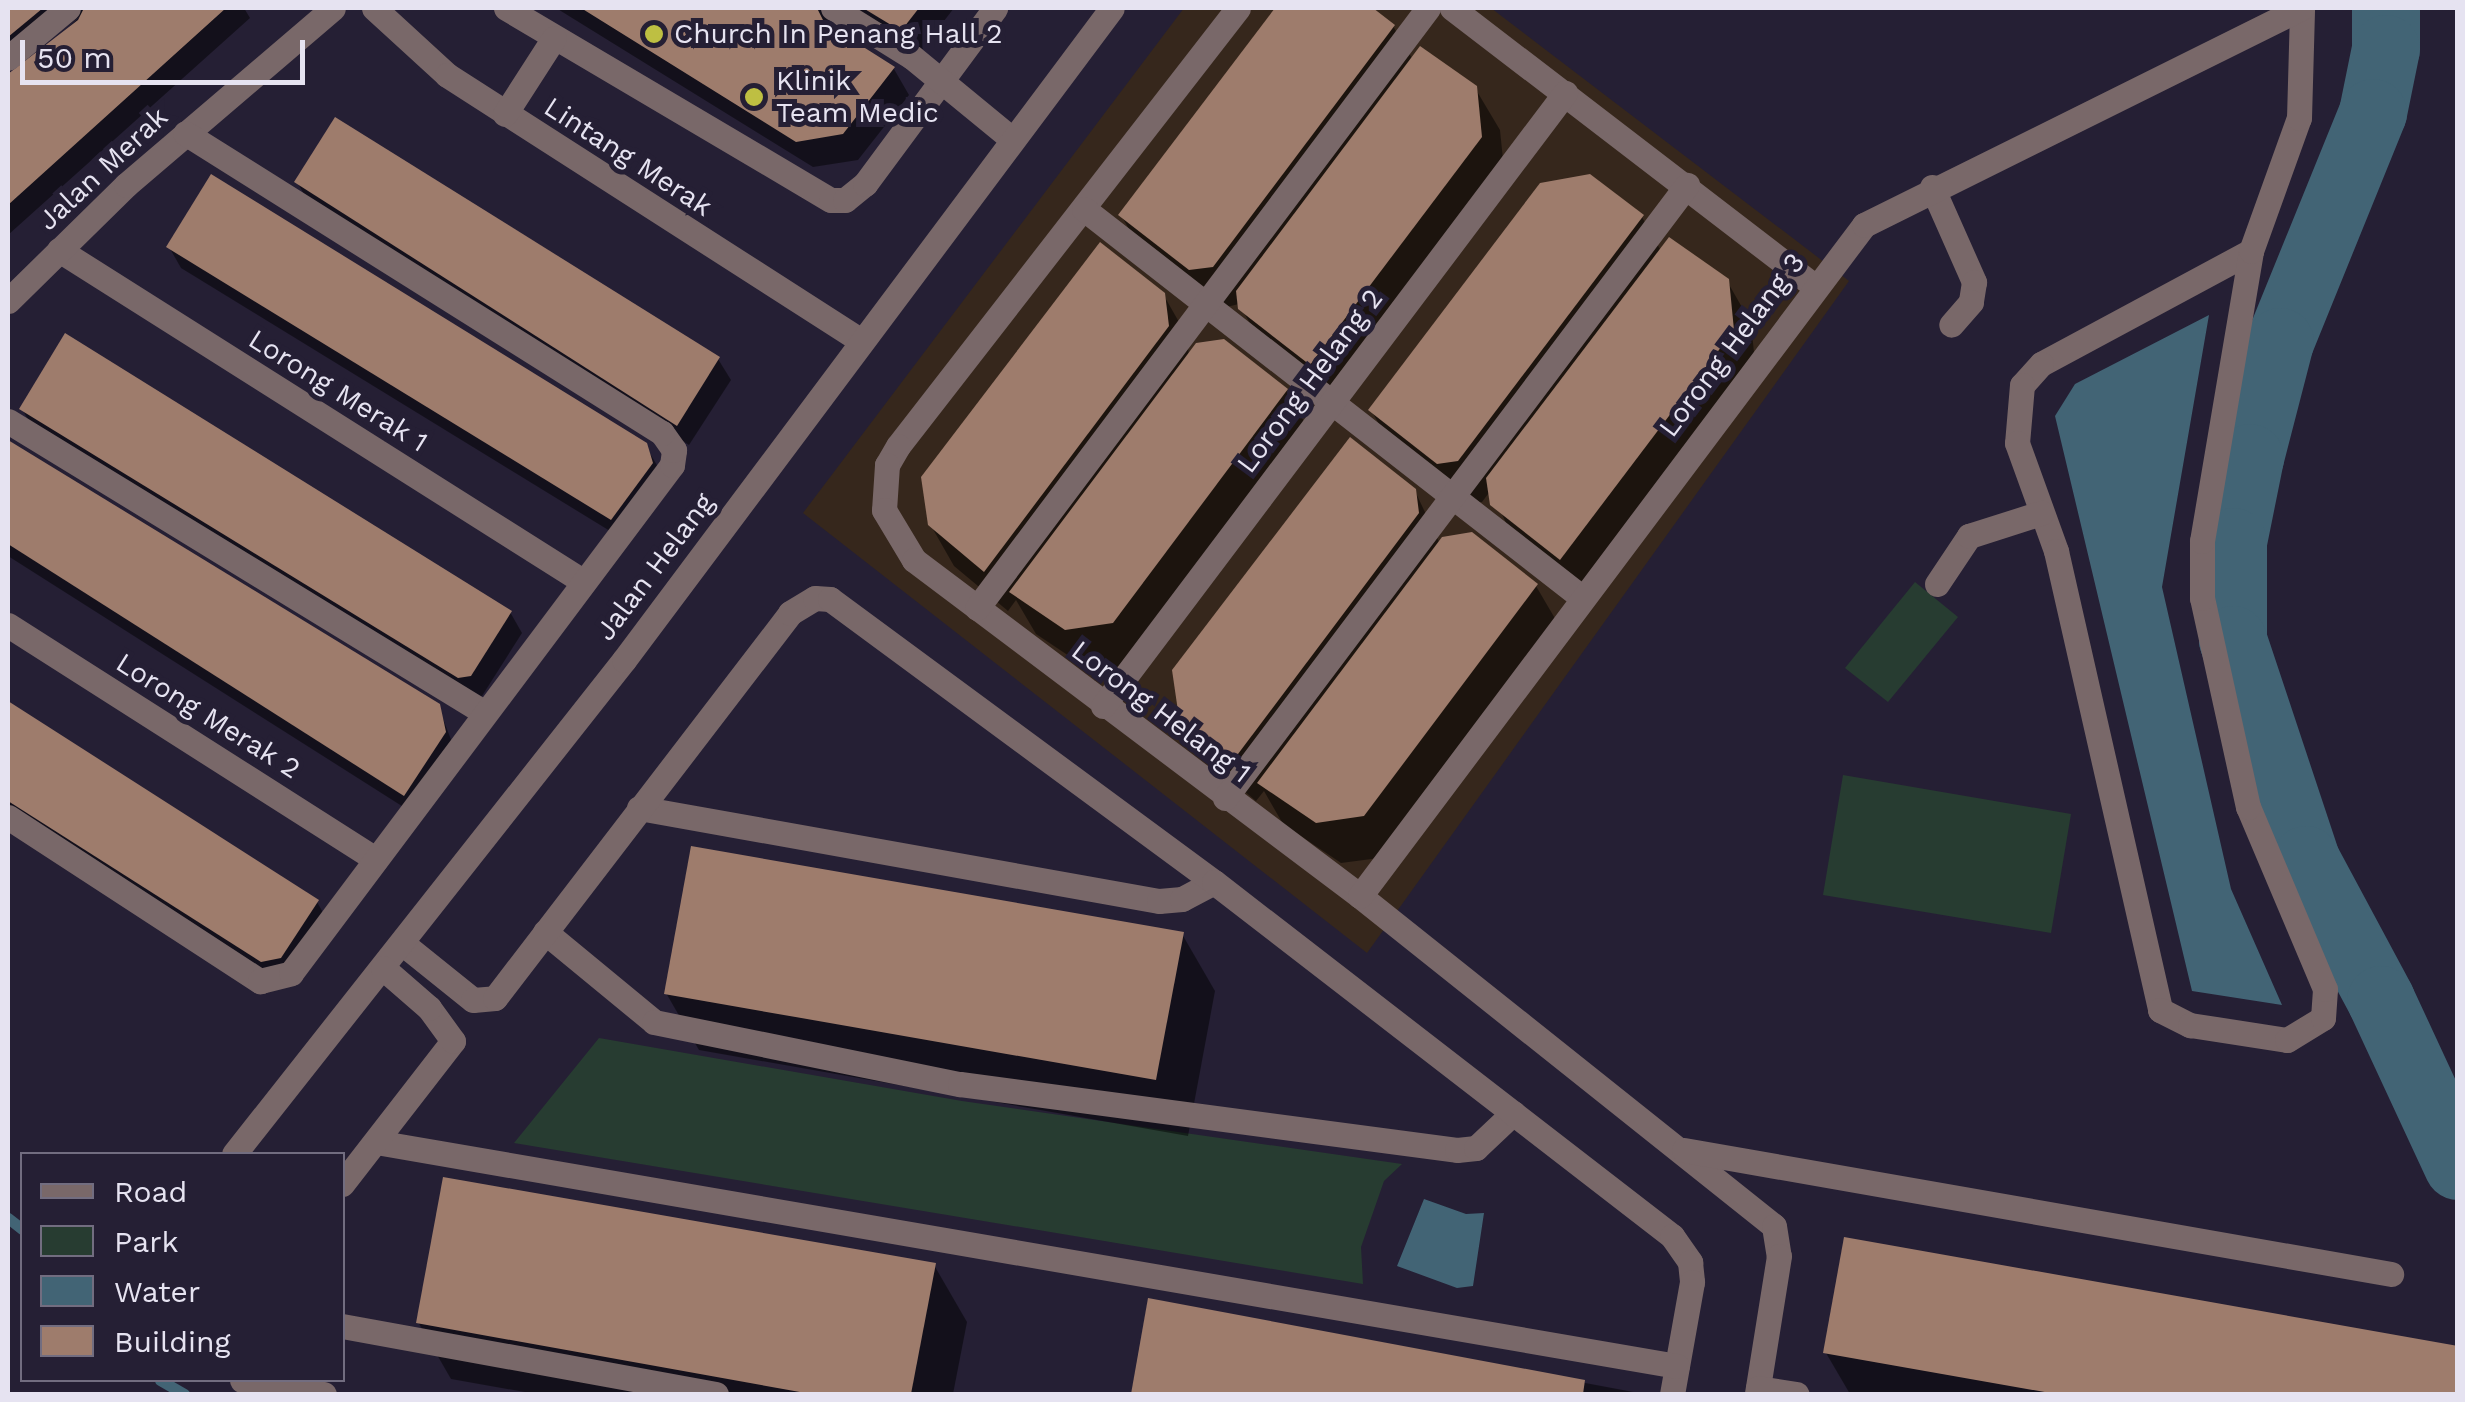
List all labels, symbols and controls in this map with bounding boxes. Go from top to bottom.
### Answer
place label: Church In Penang Hall 2 [674,17,1004,51]
scale bar [25,20,310,82]
marker: Church In Penang Hall 2 [643,23,665,45]
text: 50 m [37,40,112,75]
place label: Klinik Team Medic [776,64,939,130]
marker: Klinik Team Medic [741,84,767,110]
street label: Lintang Merak [538,90,718,224]
street label: Jalan Merak [31,100,175,238]
street label: Lorong Helang 3 [1652,246,1812,444]
street label: Lorong Helang 2 [1230,282,1390,480]
street label: Lorong Merak 1 [242,322,434,460]
street label: Jalan Helang [589,487,721,647]
street label: Lorong Helang 1 [1065,634,1257,790]
street label: Lorong Merak 2 [110,646,306,786]
legend [20,1152,345,1382]
text: Road [114,1174,187,1209]
text: Park [114,1224,179,1259]
text: Water [114,1274,200,1309]
text: Building [114,1324,231,1359]

